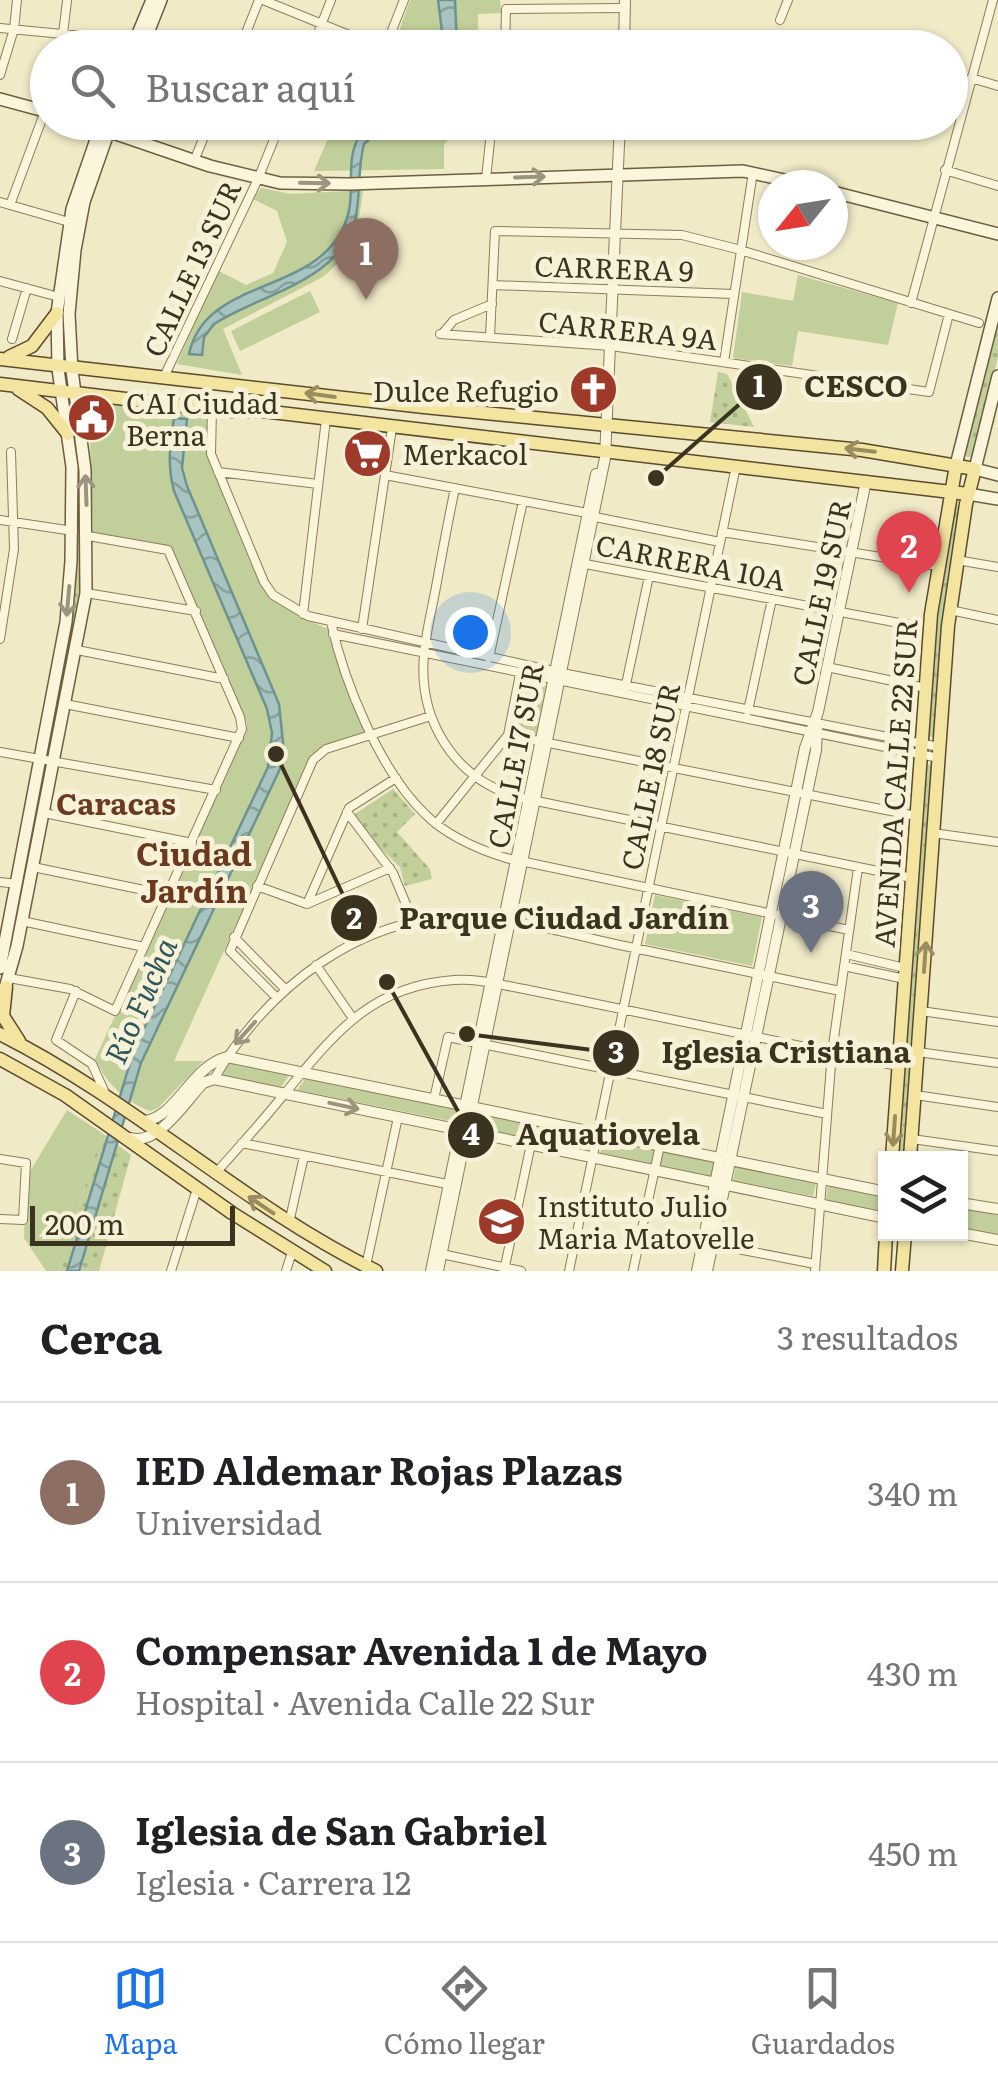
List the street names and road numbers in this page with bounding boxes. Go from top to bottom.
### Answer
street label: CALLE 13 SUR [132,173,250,363]
street label: CARRERA 9 [534,243,694,291]
street label: CARRERA 9A [536,299,720,359]
street label: CALLE 19 SUR [780,495,860,689]
street label: CARRERA 10A [592,522,790,600]
street label: AVENIDA CALLE 22 SUR [862,617,926,949]
street label: CALLE 17 SUR [475,658,553,852]
street label: CALLE 18 SUR [609,678,689,874]

